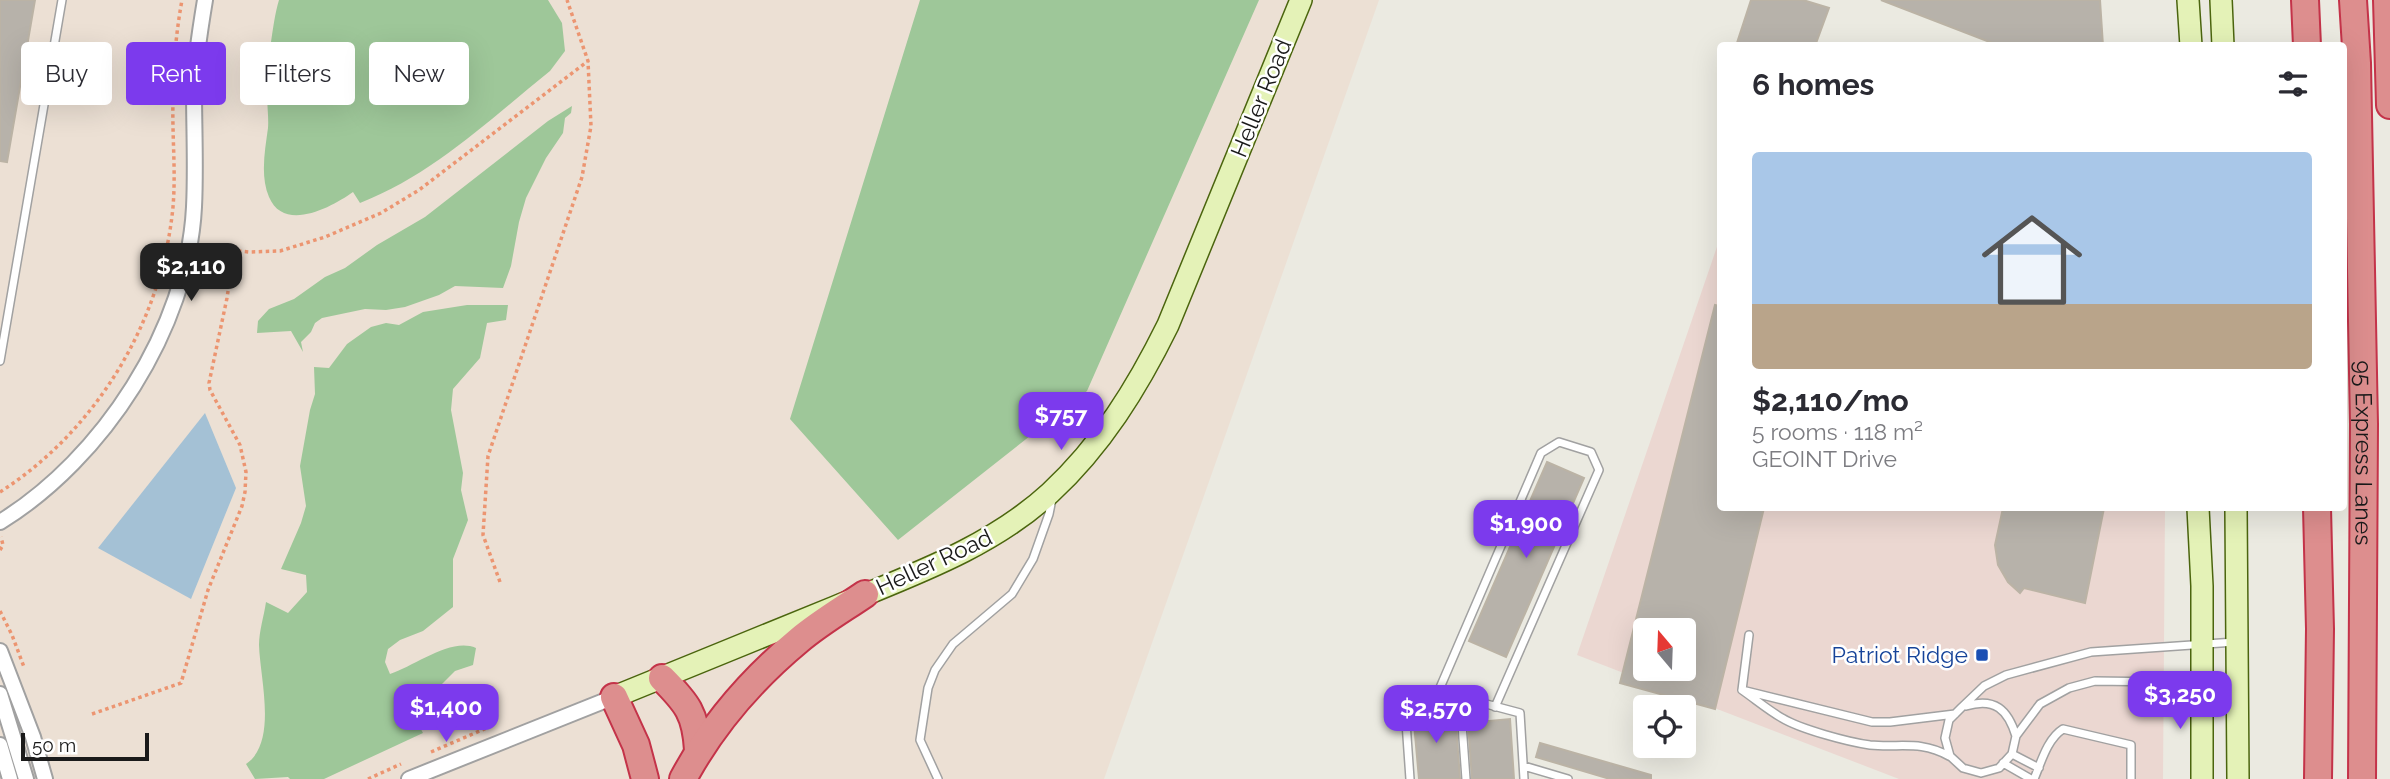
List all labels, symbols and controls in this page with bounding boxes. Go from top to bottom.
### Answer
street label: Heller Road [1225,35,1296,161]
chip: Buy [21,42,112,105]
chip: Rent [126,42,226,105]
chip: Filters [240,42,355,105]
chip: New [369,42,469,105]
icon: filters [2274,65,2312,103]
text: 6 homes [1752,67,1874,102]
icon: home [1969,197,2095,323]
pin: $2,110 [134,244,248,303]
text: $2,110 [156,252,226,279]
street label: 95 Express Lanes [2350,360,2378,545]
text: $2,110/mo [1752,383,1909,418]
pin: $757 [1020,392,1102,452]
text: $757 [1035,401,1087,428]
text: 5 rooms · 118 m² [1752,418,1923,445]
text: GEOINT Drive [1752,445,1897,472]
pin: $1,900 [1469,500,1583,560]
text: $1,900 [1489,509,1563,536]
street label: Heller Road [871,523,996,600]
north arrow [1633,618,1696,681]
map controls [1633,618,1696,758]
place label: Patriot Ridge [1832,641,1968,668]
marker: Patriot Ridge [1974,647,1990,663]
pin: $3,250 [2123,672,2237,731]
text: $3,250 [2144,680,2216,707]
pin: $1,400 [389,684,503,744]
pin: $2,570 [1379,686,1493,745]
text: $1,400 [410,693,482,720]
text: $2,570 [1400,694,1472,721]
button: locate [1633,695,1696,758]
scale bar [21,730,149,762]
text: 50 m [32,734,76,756]

